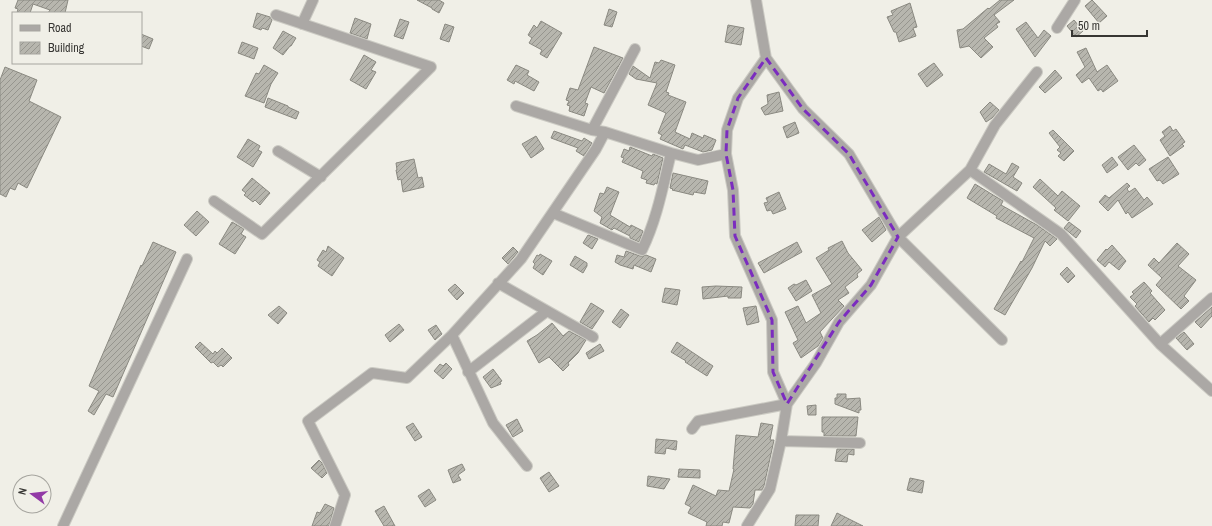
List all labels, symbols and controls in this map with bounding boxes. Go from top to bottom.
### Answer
legend [12,12,142,64]
scale bar [1072,12,1147,38]
text: 50 m [1078,18,1100,34]
text: Road [48,20,72,36]
text: Building [48,40,85,56]
north arrow [12,474,52,514]
text: N [15,486,30,496]

